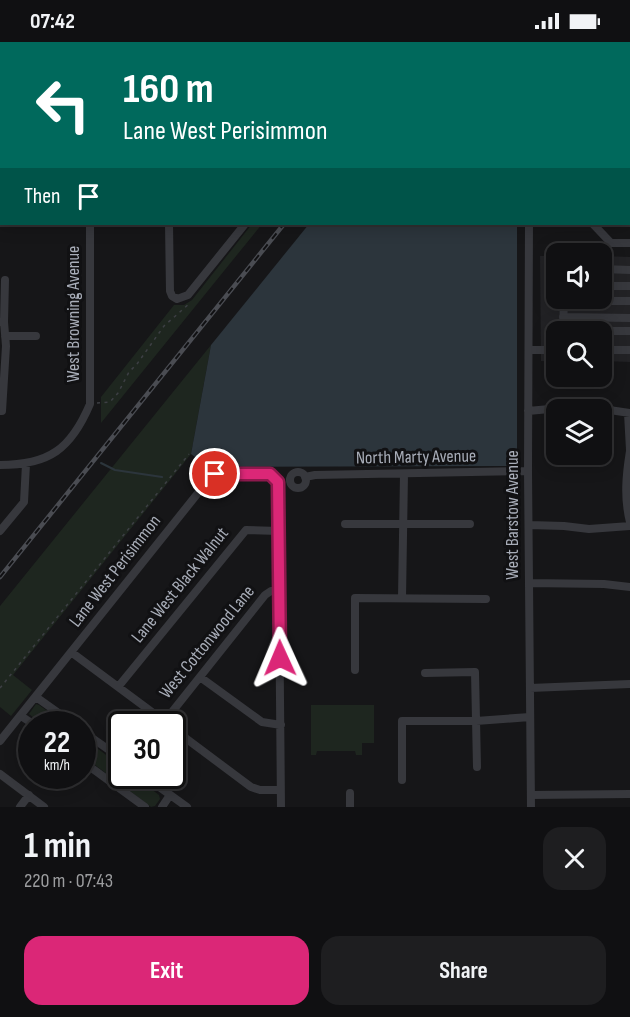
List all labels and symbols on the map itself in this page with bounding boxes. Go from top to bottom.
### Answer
street label: West Browning Avenue [63,246,84,382]
street label: North Marty Avenue [356,445,476,469]
pin [189,448,240,499]
street label: West Barstow Avenue [502,450,523,580]
street label: Lane West Perisimmon [65,511,165,631]
street label: Lane West Black Walnut [127,523,233,647]
street label: West Cottonwood Lane [155,581,259,703]
position arrow [248,626,312,690]
speed limit sign: 30 [108,711,186,789]

